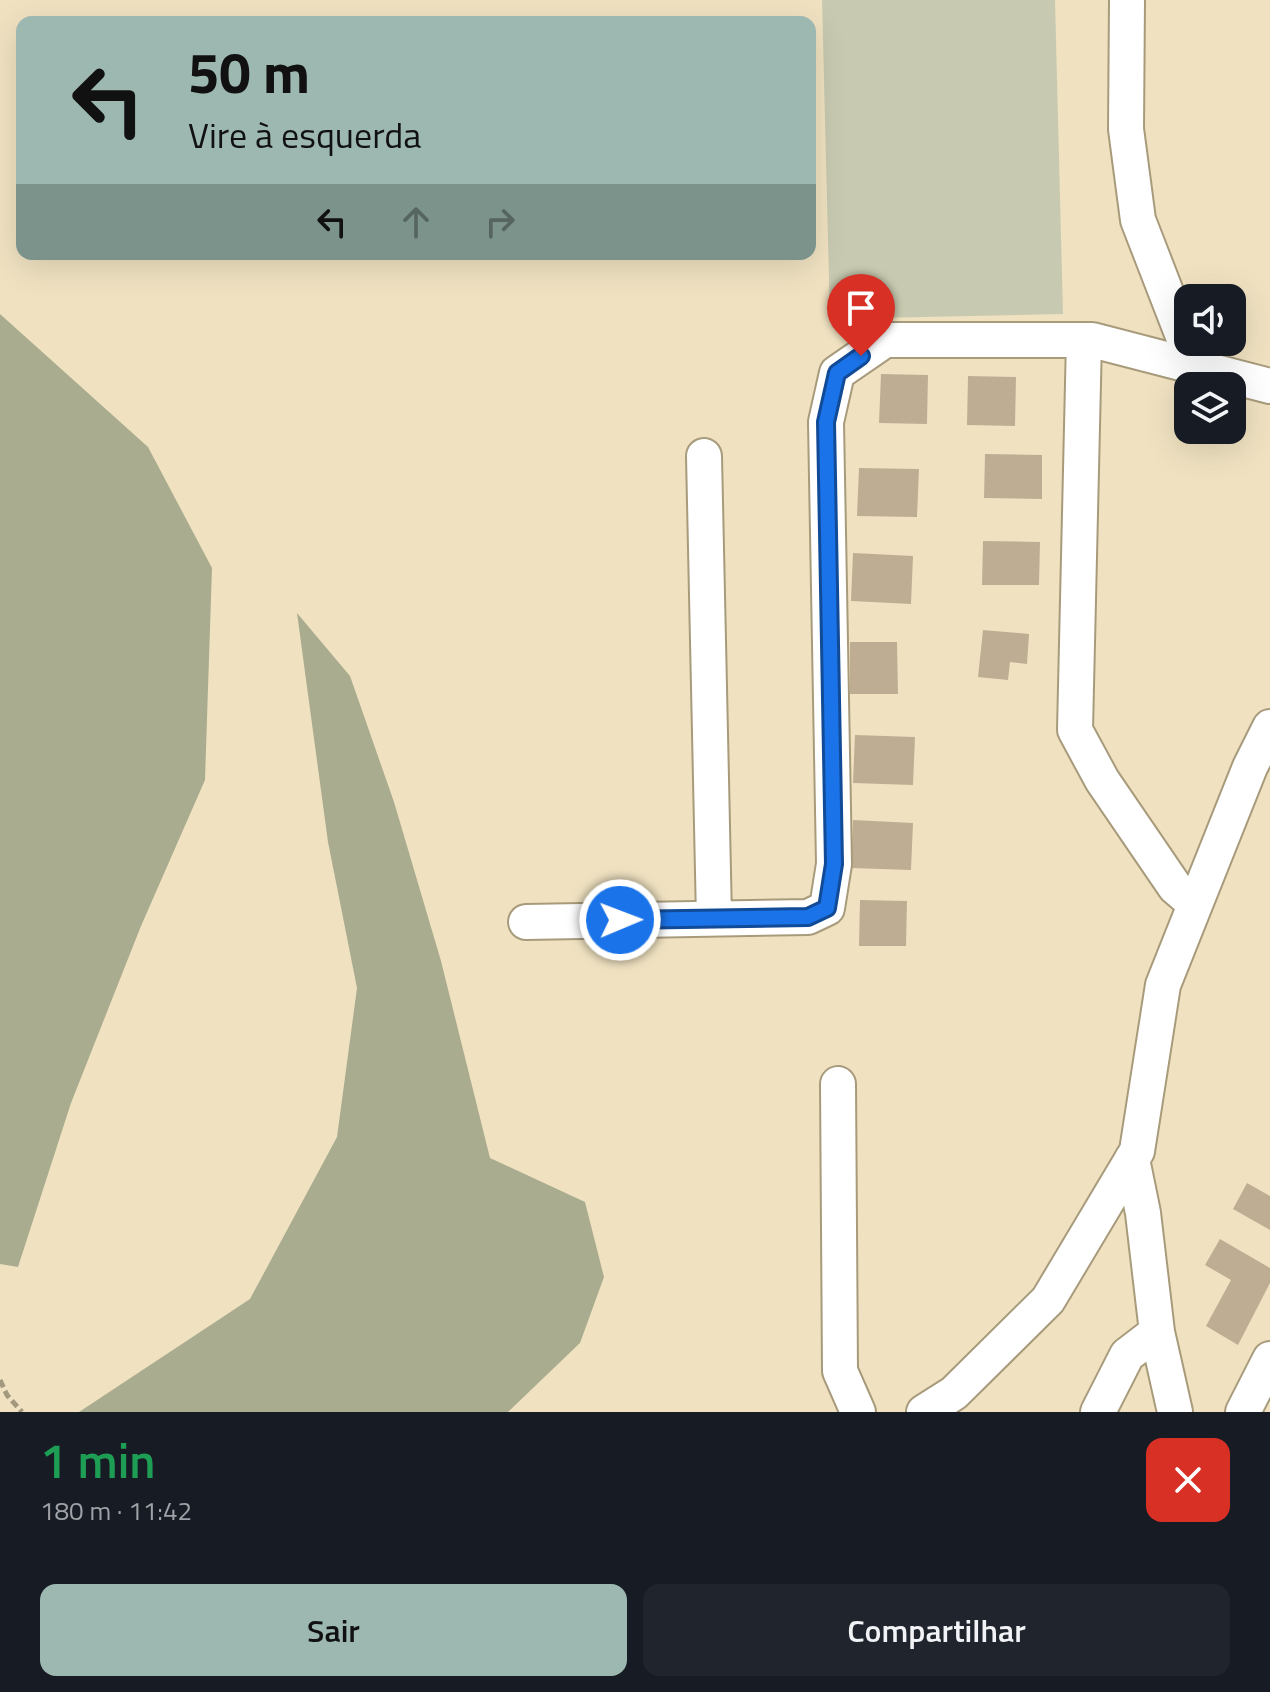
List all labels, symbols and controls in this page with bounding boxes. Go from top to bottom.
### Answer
text: 50 m [188,30,310,115]
icon: left [56,48,160,152]
text: Vire à esquerda [188,107,421,162]
icon: left [310,200,354,244]
icon: ahead [394,200,438,244]
icon: right [478,200,522,244]
pin [827,274,895,356]
map controls [1174,284,1246,444]
button: sound [1174,284,1246,356]
icon: arrive [839,286,883,330]
button: layers [1174,372,1246,444]
position arrow [578,878,662,962]
text: 1 min [40,1424,155,1497]
button: close [1146,1438,1230,1522]
text: 180 m · 11:42 [40,1491,192,1530]
button: Sair [40,1584,627,1676]
button: Compartilhar [643,1584,1230,1676]

